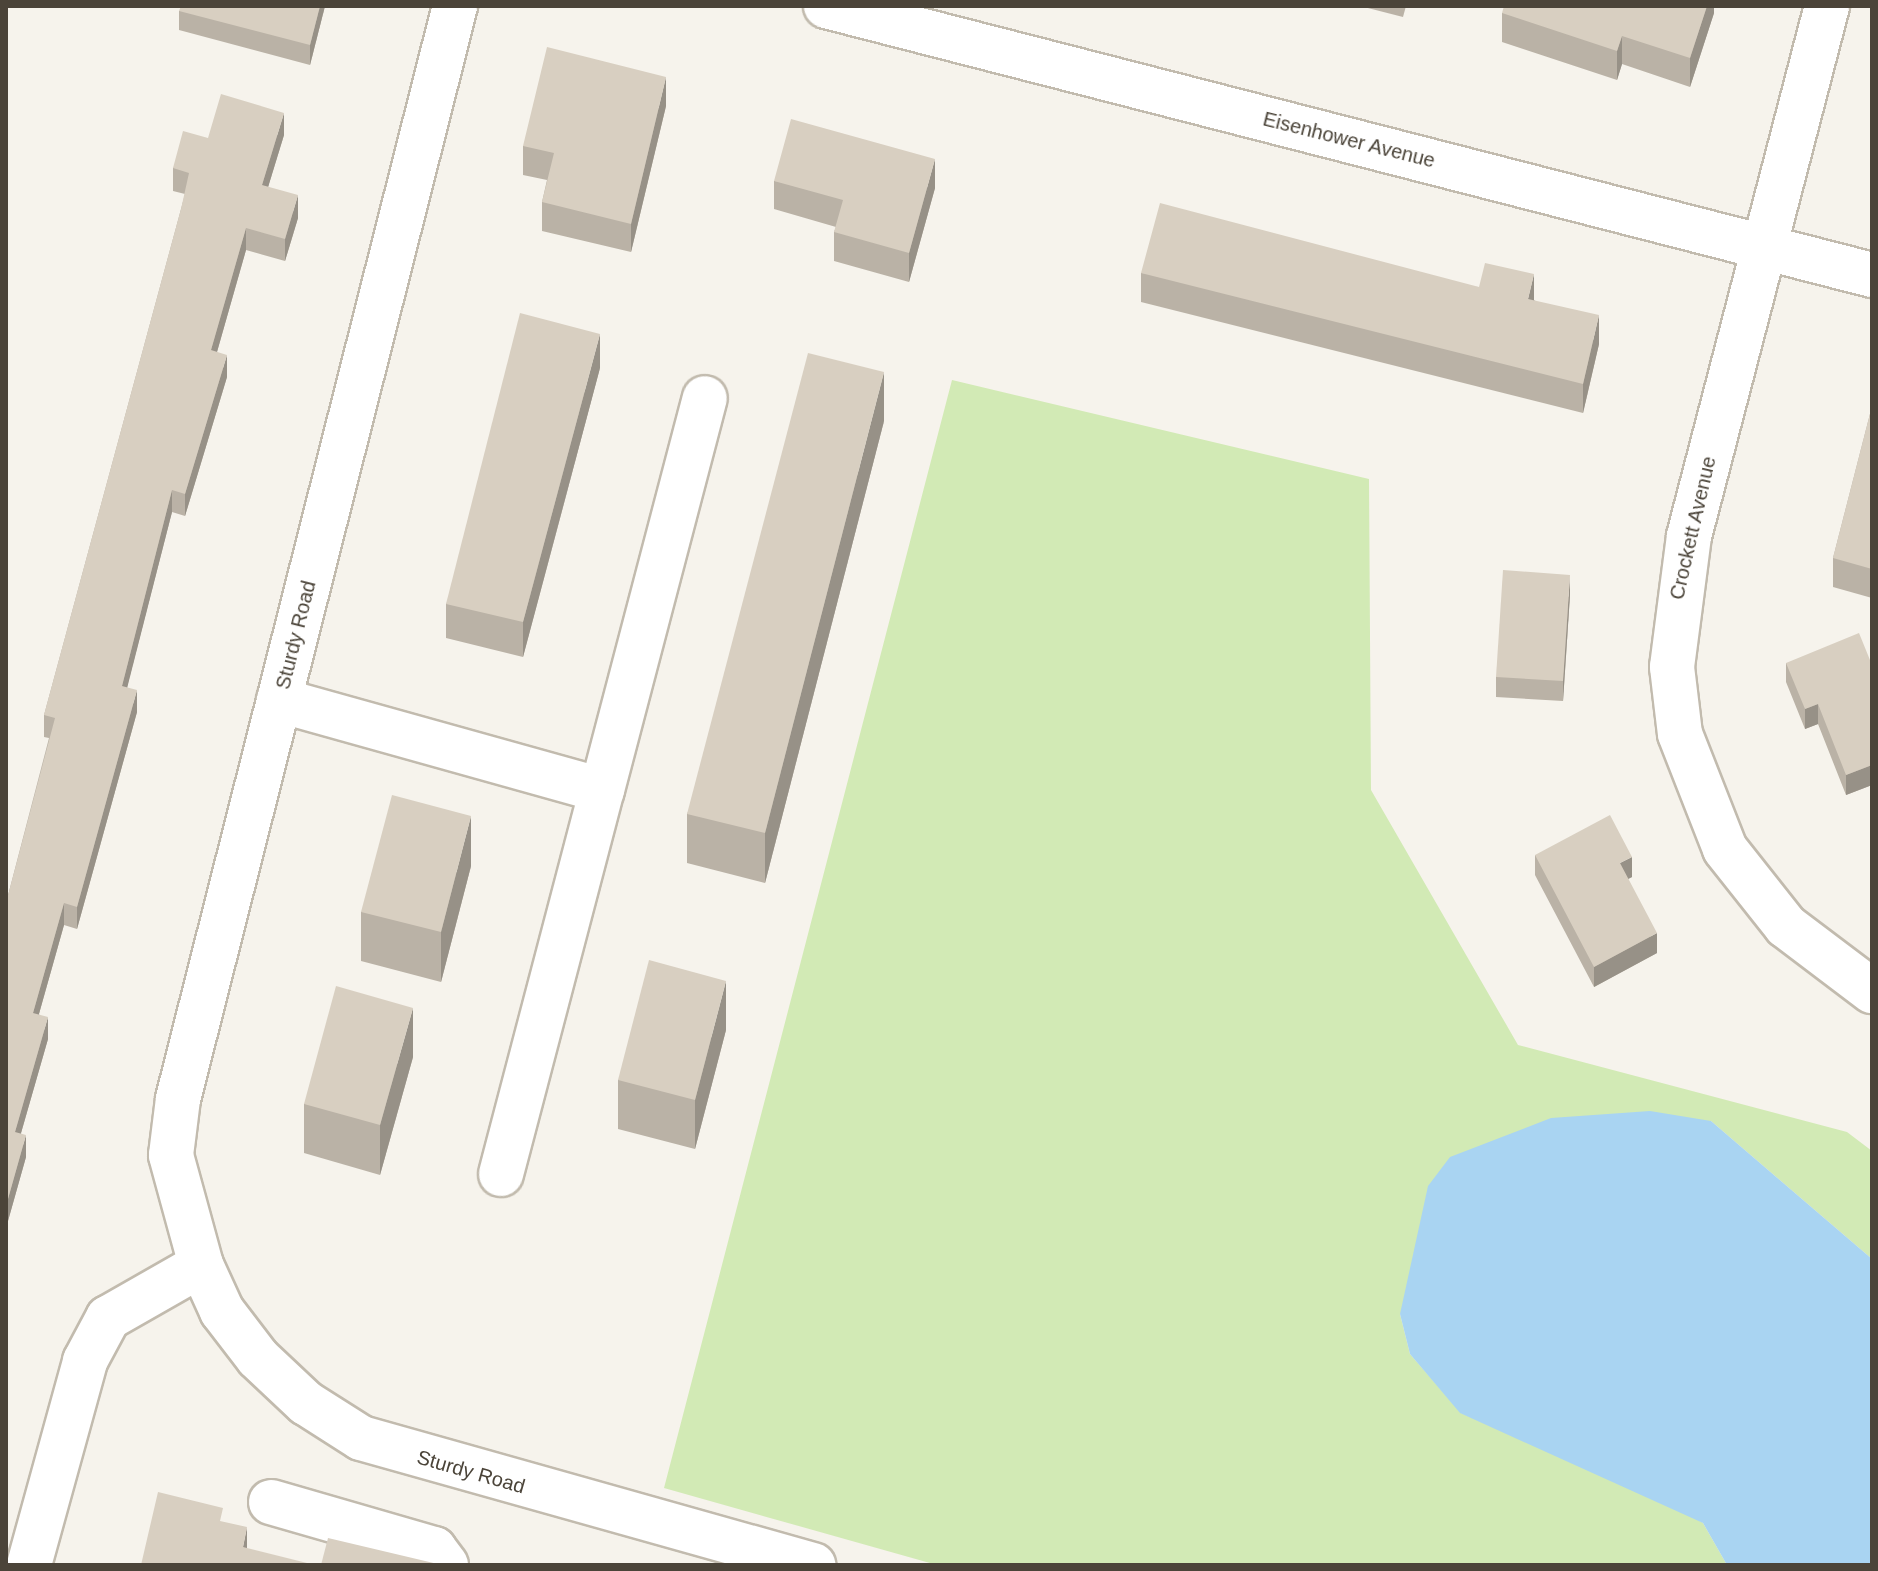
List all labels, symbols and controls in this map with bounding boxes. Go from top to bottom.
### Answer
street label: Eisenhower Avenue [1260,107,1438,173]
street label: Crockett Avenue [1665,453,1721,603]
street label: Sturdy Road [271,578,321,692]
street label: Sturdy Road [414,1445,528,1499]

